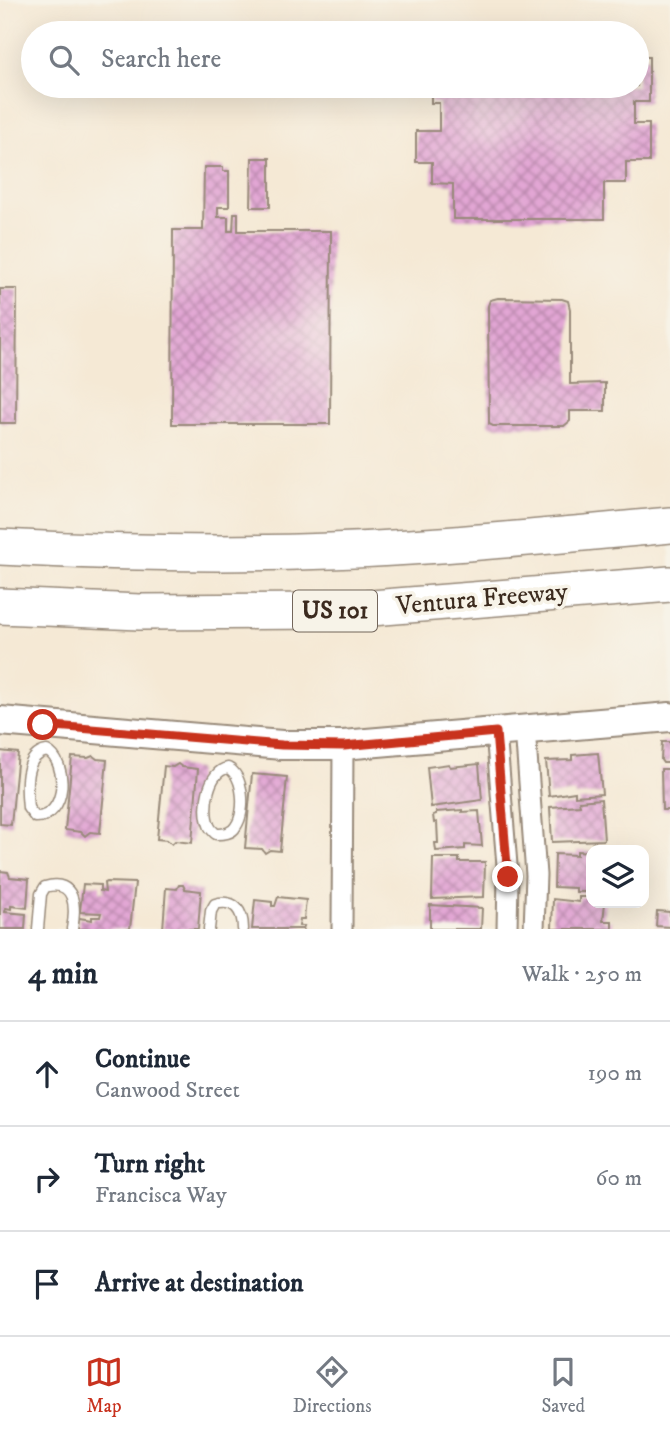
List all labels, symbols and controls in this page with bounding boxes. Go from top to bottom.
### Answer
search box [21,21,649,98]
icon: search [45,41,83,79]
text: Search here [101,43,221,76]
street label: Ventura Freeway [394,575,570,623]
road number: US 101 [293,590,377,632]
route start [27,709,58,740]
map controls [586,845,649,908]
button: layers [586,845,649,908]
route end [492,861,523,892]
text: 4 min [28,956,98,993]
text: Walk · 250 m [522,960,642,989]
text: Continue [95,1043,190,1076]
icon: ahead [28,1055,66,1093]
text: 190 m [588,1059,642,1088]
text: Canwood Street [95,1076,240,1105]
text: Turn right [95,1148,205,1181]
icon: right [28,1160,66,1198]
text: 60 m [595,1164,642,1193]
text: Francisca Way [95,1181,227,1210]
icon: arrive [28,1265,66,1303]
text: Arrive at destination [95,1267,304,1300]
tab: Map [85,1353,123,1418]
tab: Directions [293,1353,372,1418]
tab: Saved [541,1353,585,1418]

